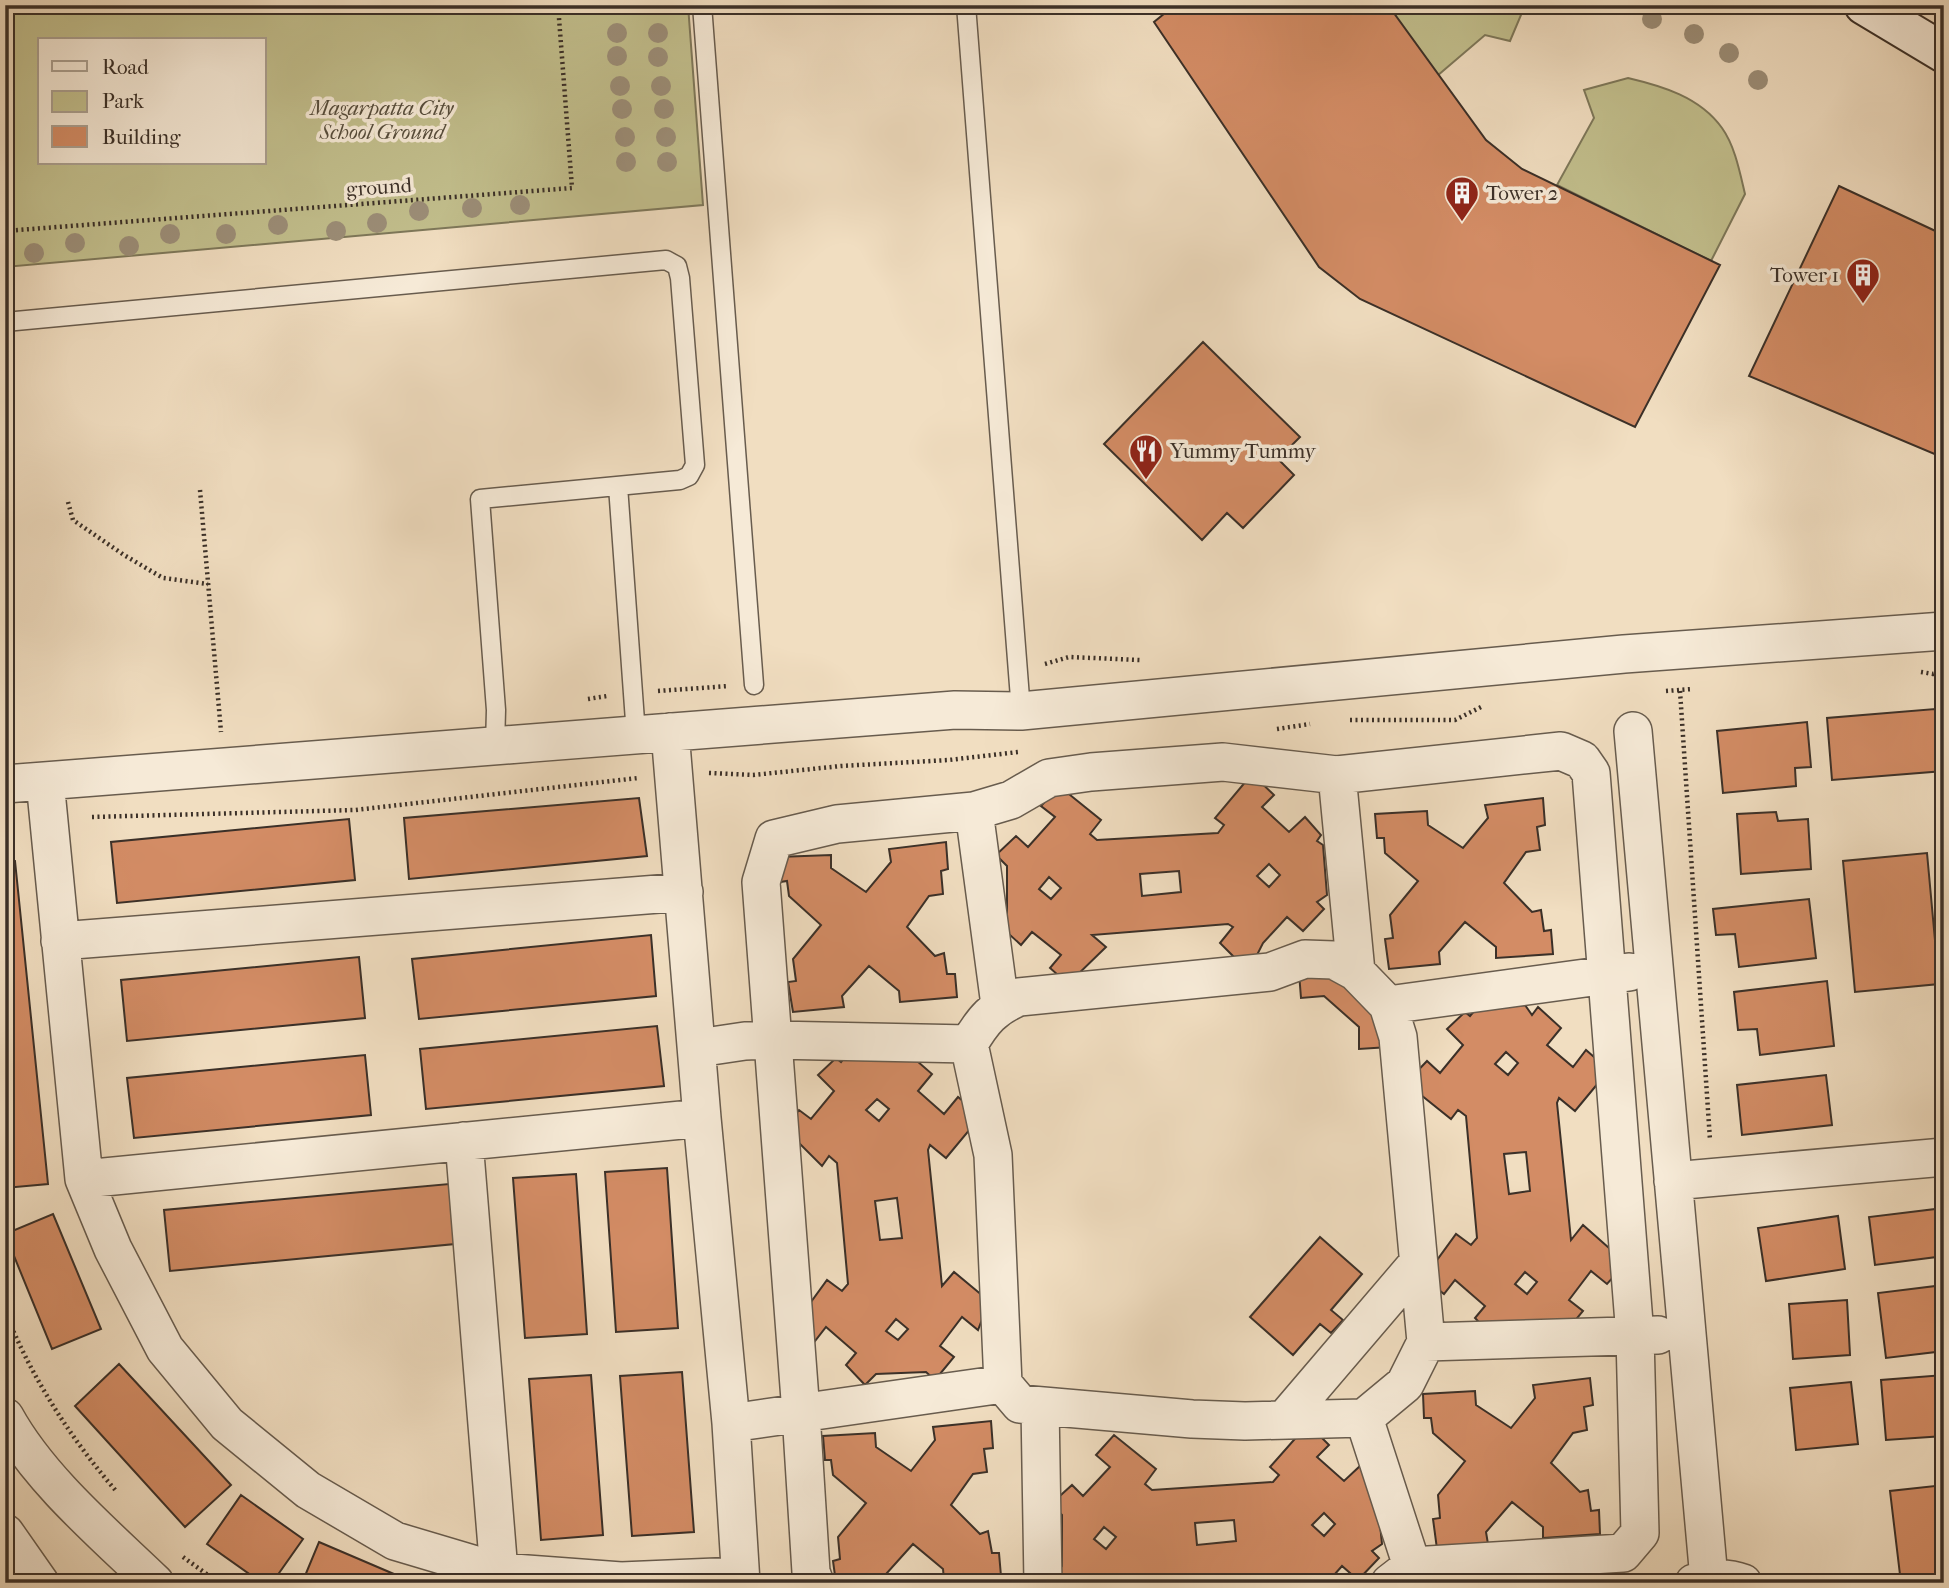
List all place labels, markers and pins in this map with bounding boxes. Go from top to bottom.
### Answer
building icon: Tower 2 [1443,174,1481,223]
place label: Tower 2 [1486,181,1558,205]
building icon: Tower 1 [1844,256,1882,305]
place label: Tower 1 [1770,263,1839,287]
restaurant icon: Yummy Tummy [1127,432,1165,481]
place label: Yummy Tummy [1169,439,1317,463]

